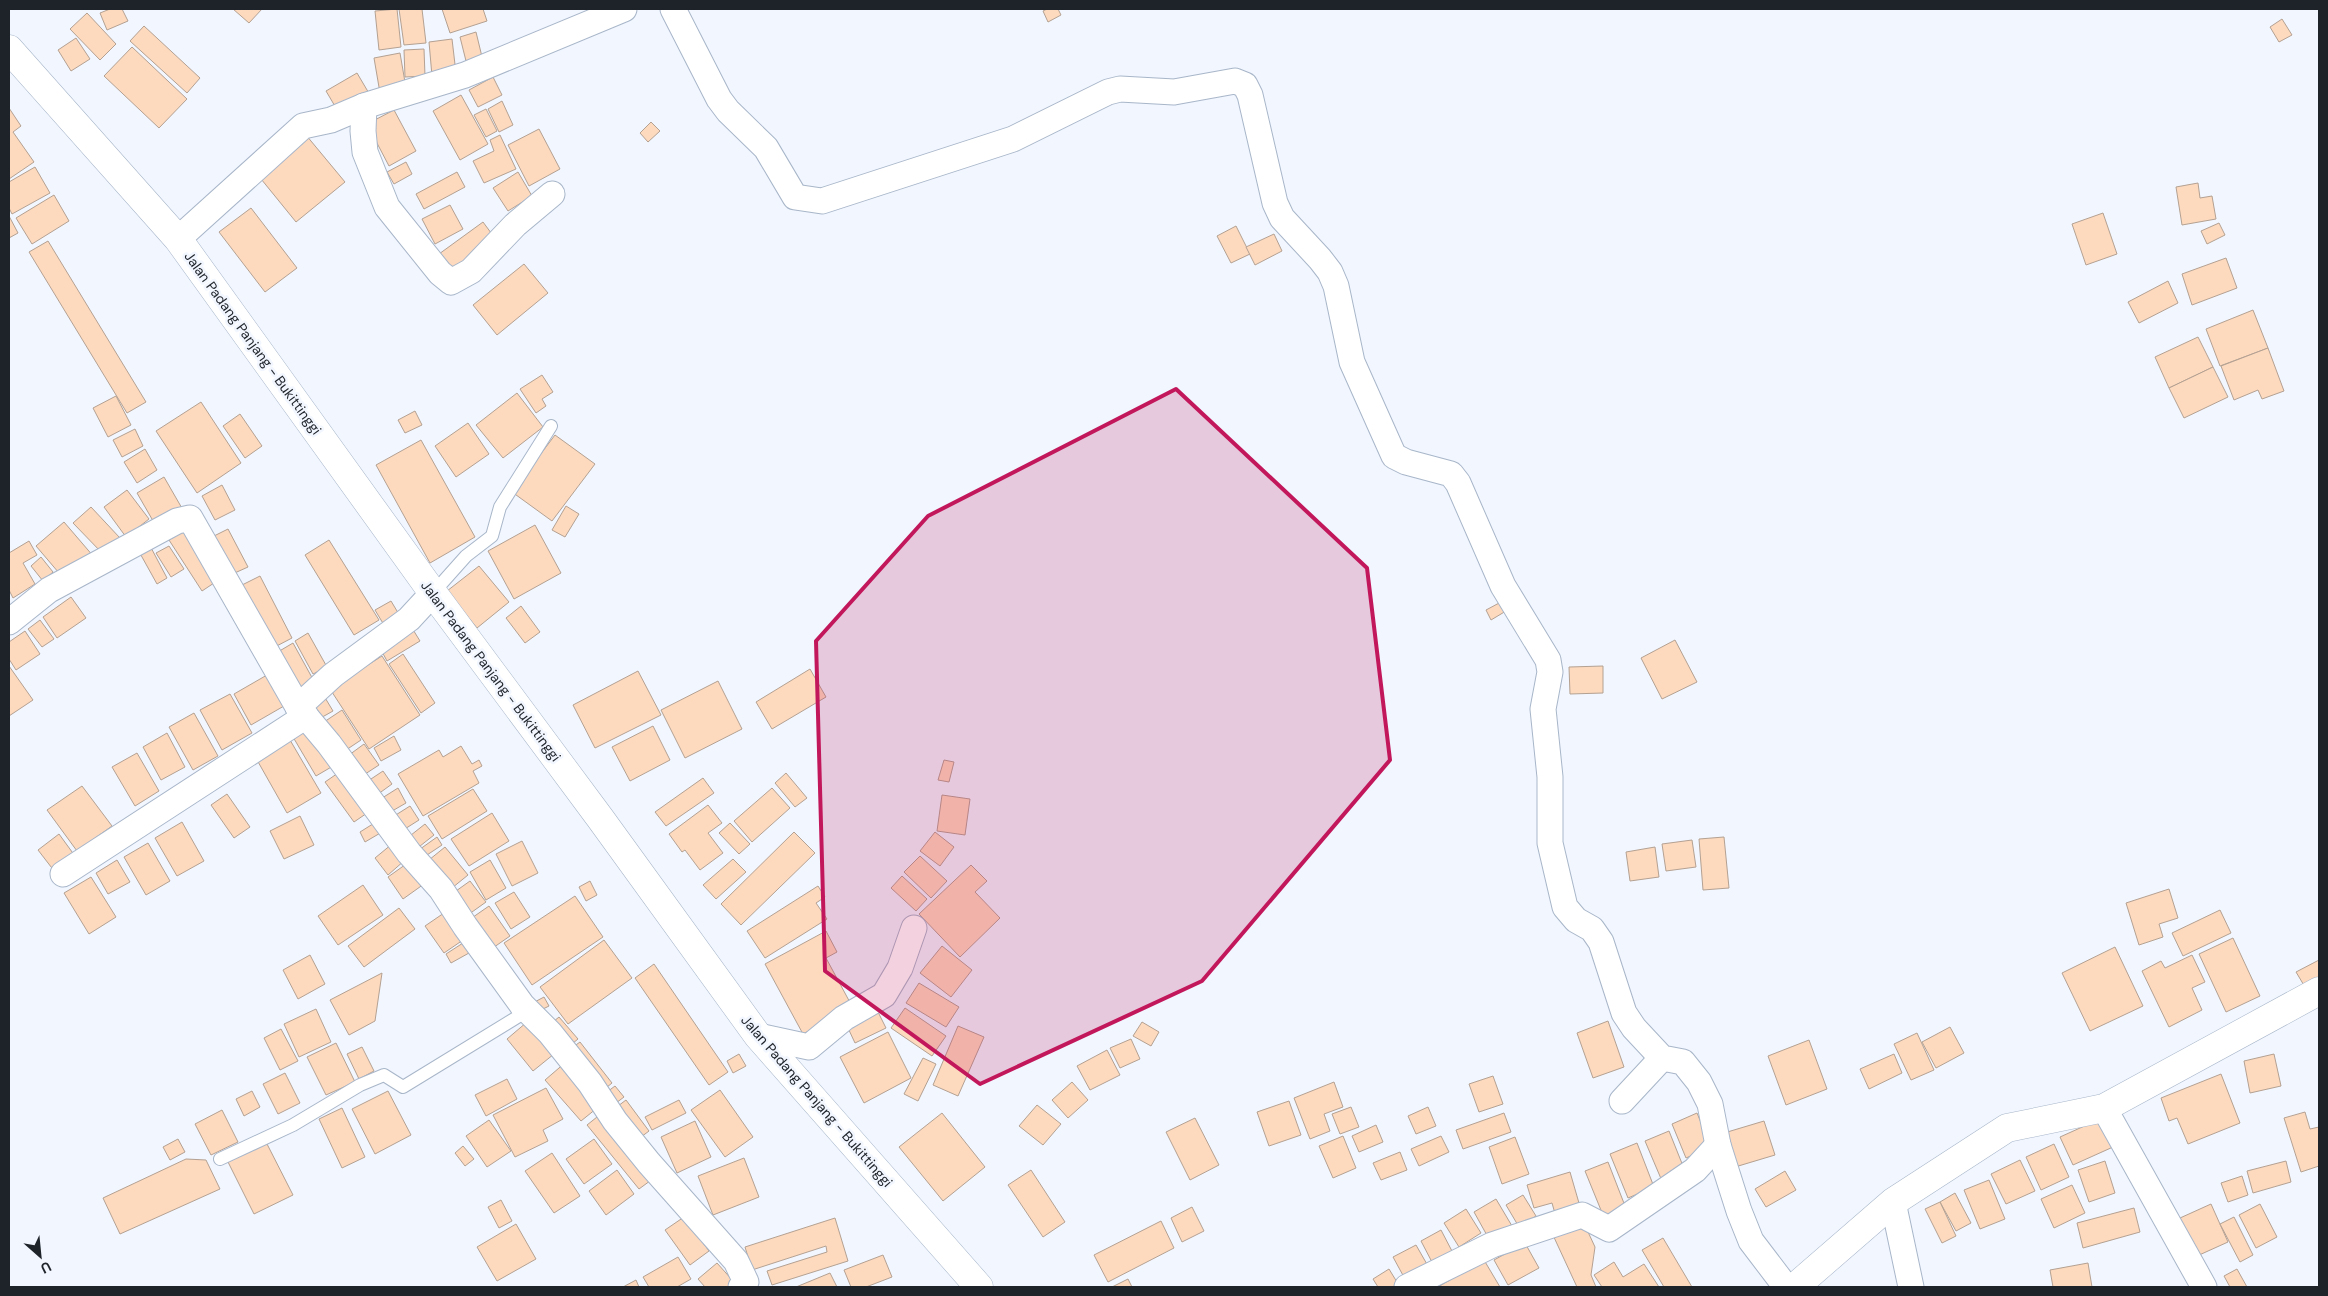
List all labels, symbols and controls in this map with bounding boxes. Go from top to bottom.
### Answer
street label: Jalan Padang Panjang - Bukittinggi [180,248,326,438]
street label: Jalan Padang Panjang - Bukittinggi [417,577,565,765]
street label: Jalan Padang Panjang - Bukittinggi [737,1011,897,1191]
north arrow [15,1231,65,1281]
text: U [38,1257,54,1278]

